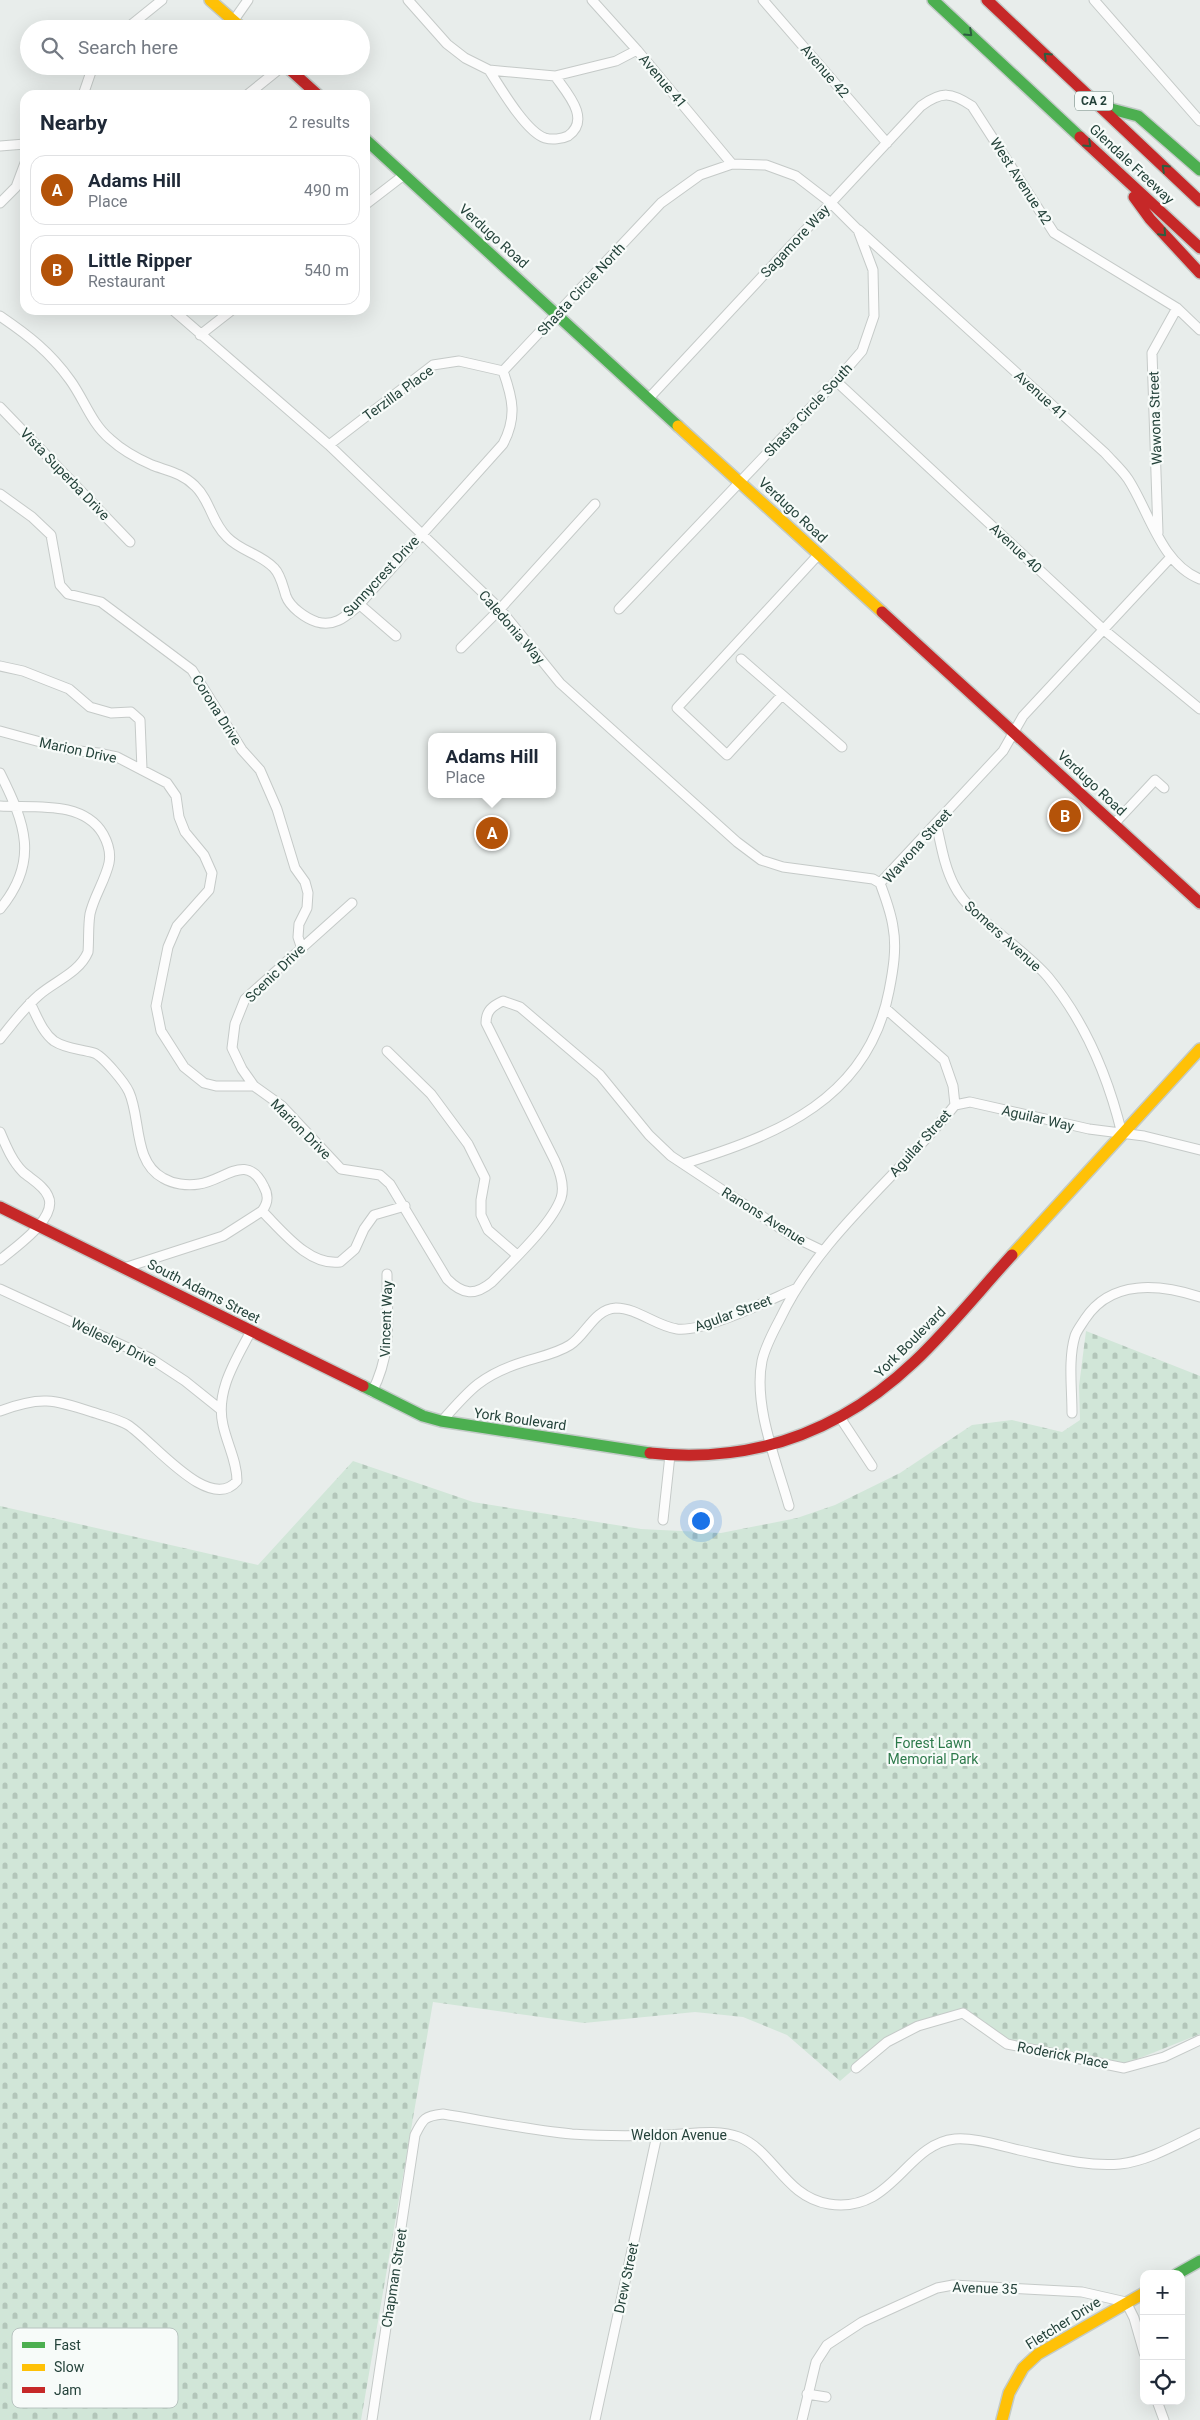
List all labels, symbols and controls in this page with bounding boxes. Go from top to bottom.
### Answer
search box [20,20,370,75]
one-way arrow [964,27,973,36]
icon: search [38,34,66,62]
text: Search here [78,36,178,59]
street label: Avenue 42 [798,41,852,101]
street label: Avenue 41 [636,51,690,111]
one-way arrow [1043,53,1052,62]
road number: CA 2 [1075,92,1113,110]
text: Nearby [40,111,107,135]
text: 2 results [289,113,350,132]
street label: Glendale Freeway [1086,121,1178,207]
street label: West Avenue 42 [987,135,1055,227]
one-way arrow [1083,138,1092,147]
one-way arrow [1161,165,1170,174]
text: Adams Hill [88,169,181,192]
text: A [52,181,62,200]
text: 490 m [304,181,349,200]
text: Place [88,192,128,211]
street label: Verdugo Road [456,201,532,271]
street label: Sagamore Way [757,201,833,281]
one-way arrow [1157,227,1166,236]
street label: Shasta Circle North [534,239,628,339]
text: Little Ripper [88,249,192,272]
text: B [52,261,62,280]
text: 540 m [304,261,349,280]
text: Restaurant [88,272,165,291]
street label: Shasta Circle South [761,360,855,460]
street label: Terzilla Place [360,362,436,424]
street label: Avenue 41 [1011,367,1071,423]
street label: Wawona Street [1145,370,1165,465]
street label: Vista Superba Drive [17,425,113,523]
street label: Verdugo Road [755,474,831,546]
street label: Avenue 40 [987,520,1045,576]
street label: Sunnycrest Drive [340,532,422,620]
street label: Caledonia Way [476,587,548,667]
street label: Corona Drive [189,672,245,748]
popup [428,733,556,798]
street label: Marion Drive [38,734,118,766]
text: Adams Hill [445,745,539,768]
street label: Verdugo Road [1054,747,1130,819]
text: Place [445,768,485,787]
pin: B [1049,797,1081,835]
street label: Wawona Street [880,805,955,886]
pin: A [476,814,508,852]
street label: Somers Avenue [962,898,1044,974]
street label: Scenic Drive [242,941,308,1005]
street label: Marion Drive [268,1096,334,1162]
street label: Aguilar Way [1000,1102,1076,1134]
street label: Aguilar Street [886,1106,954,1180]
street label: Ranons Avenue [719,1184,809,1248]
street label: South Adams Street [145,1256,263,1327]
street label: Vincent Way [377,1280,395,1358]
street label: Agular Street [692,1292,774,1334]
street label: York Boulevard [871,1303,949,1381]
street label: Wellesley Drive [69,1314,159,1370]
street label: York Boulevard [473,1405,567,1433]
your location [688,1508,714,1534]
park label: Forest Lawn Memorial Park [888,1735,979,1767]
street label: Roderick Place [1016,2038,1110,2072]
street label: Weldon Avenue [631,2127,727,2143]
street label: Chapman Street [378,2227,410,2329]
street label: Drew Street [611,2241,641,2315]
map controls [1140,2270,1185,2405]
button: + [1140,2270,1185,2315]
street label: Avenue 35 [952,2279,1018,2297]
street label: Fletcher Drive [1023,2294,1103,2352]
button: − [1140,2315,1185,2360]
legend [12,2328,178,2408]
text: Fast [54,2337,81,2353]
text: Slow [54,2359,85,2375]
button: locate [1140,2360,1185,2405]
text: Jam [54,2382,82,2398]

